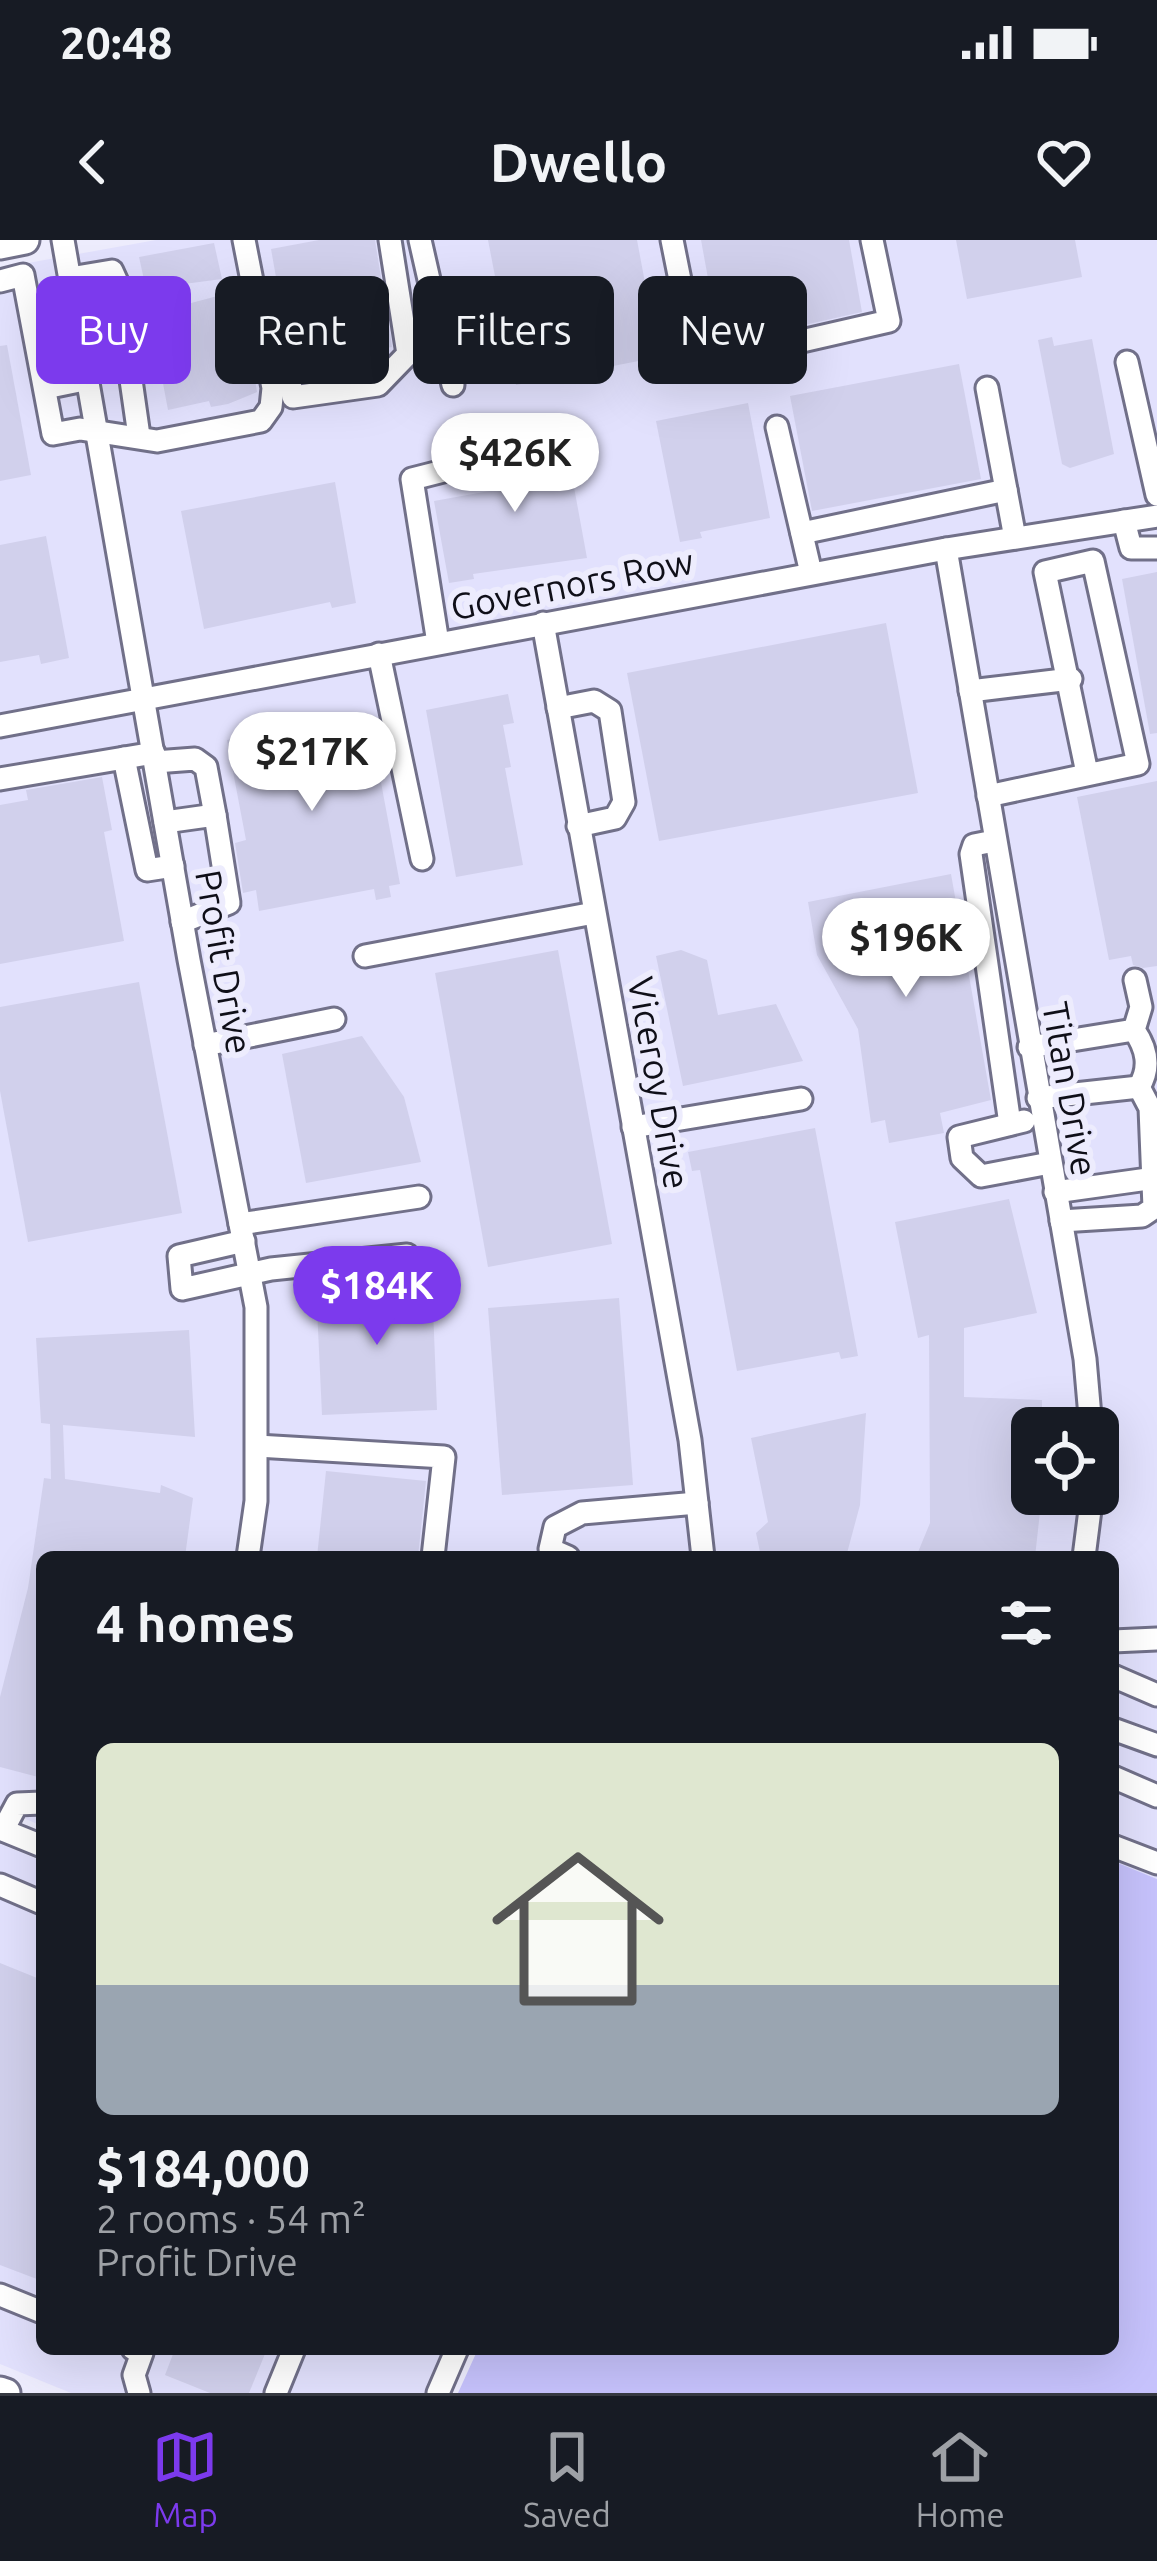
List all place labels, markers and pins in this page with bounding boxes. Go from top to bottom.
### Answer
pin: $426K [431,413,599,515]
pin: $217K [228,712,396,814]
pin: $196K [822,898,990,1000]
pin: $184K [293,1246,461,1348]

